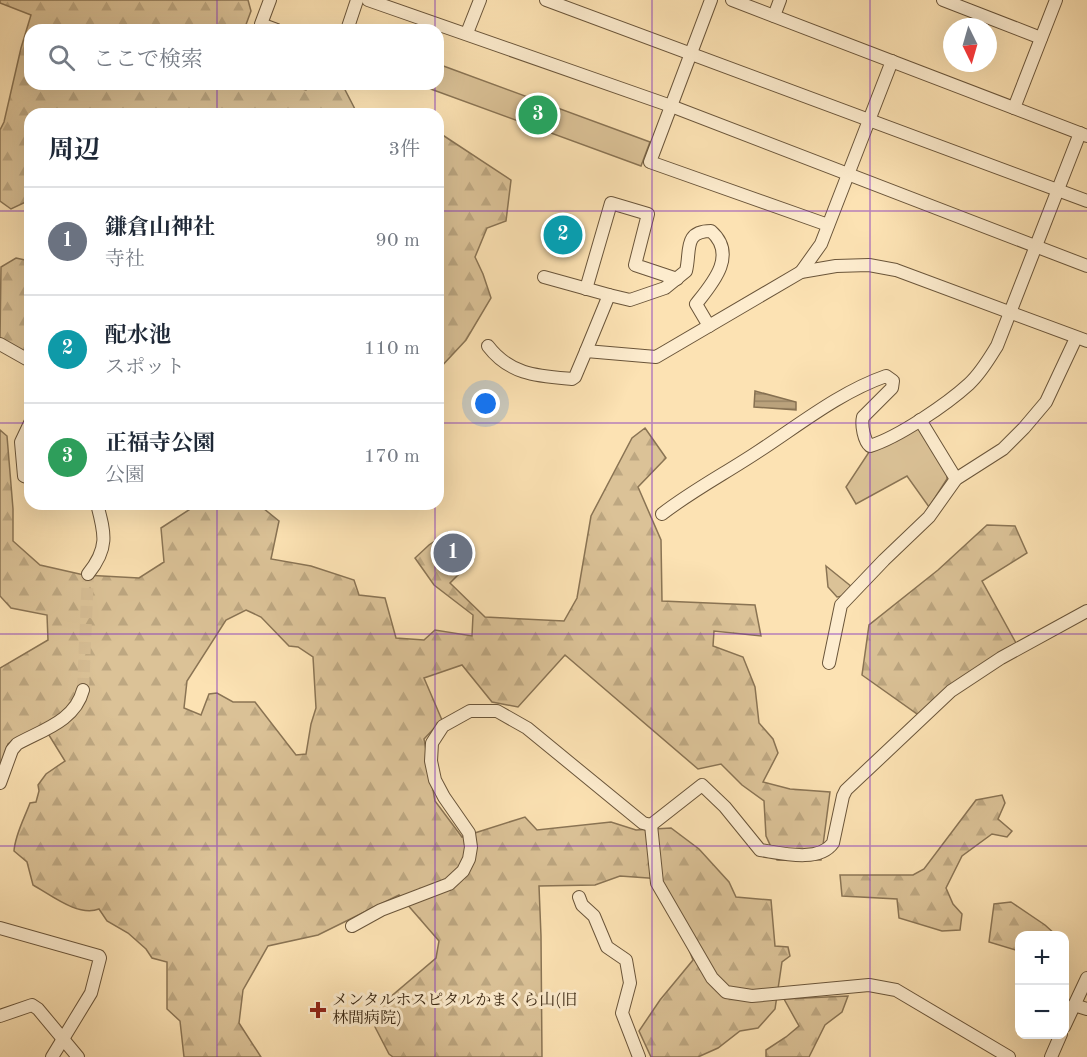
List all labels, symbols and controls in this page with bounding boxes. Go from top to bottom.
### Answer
north arrow [943,18,997,72]
search box [24,24,444,90]
icon: search [45,41,78,74]
text: ここで検索 [93,49,203,71]
pin: 3 [518,92,558,138]
text: 周辺 [48,138,100,164]
text: 3件 [388,140,420,160]
pin: 2 [544,212,582,258]
text: 鎌倉山神社 [105,217,215,239]
text: 1 [62,231,73,251]
text: 90 m [375,231,420,251]
text: 寺社 [105,250,145,270]
text: 配水池 [105,325,171,347]
text: 2 [62,339,73,359]
text: 110 m [364,339,420,359]
text: スポット [105,358,185,378]
your location [471,389,500,418]
text: 正福寺公園 [105,433,215,455]
text: 3 [62,447,73,467]
text: 170 m [364,447,420,467]
text: 公園 [105,466,145,486]
pin: 1 [434,530,472,576]
map controls [1015,931,1069,1039]
button: + [1015,931,1069,985]
button: − [1015,985,1069,1039]
place label: メンタルホスピタルかまくら山(旧 林間病院) [332,991,577,1027]
marker: メンタルホスピタルかまくら山(旧 林間病院) [309,1001,327,1019]

